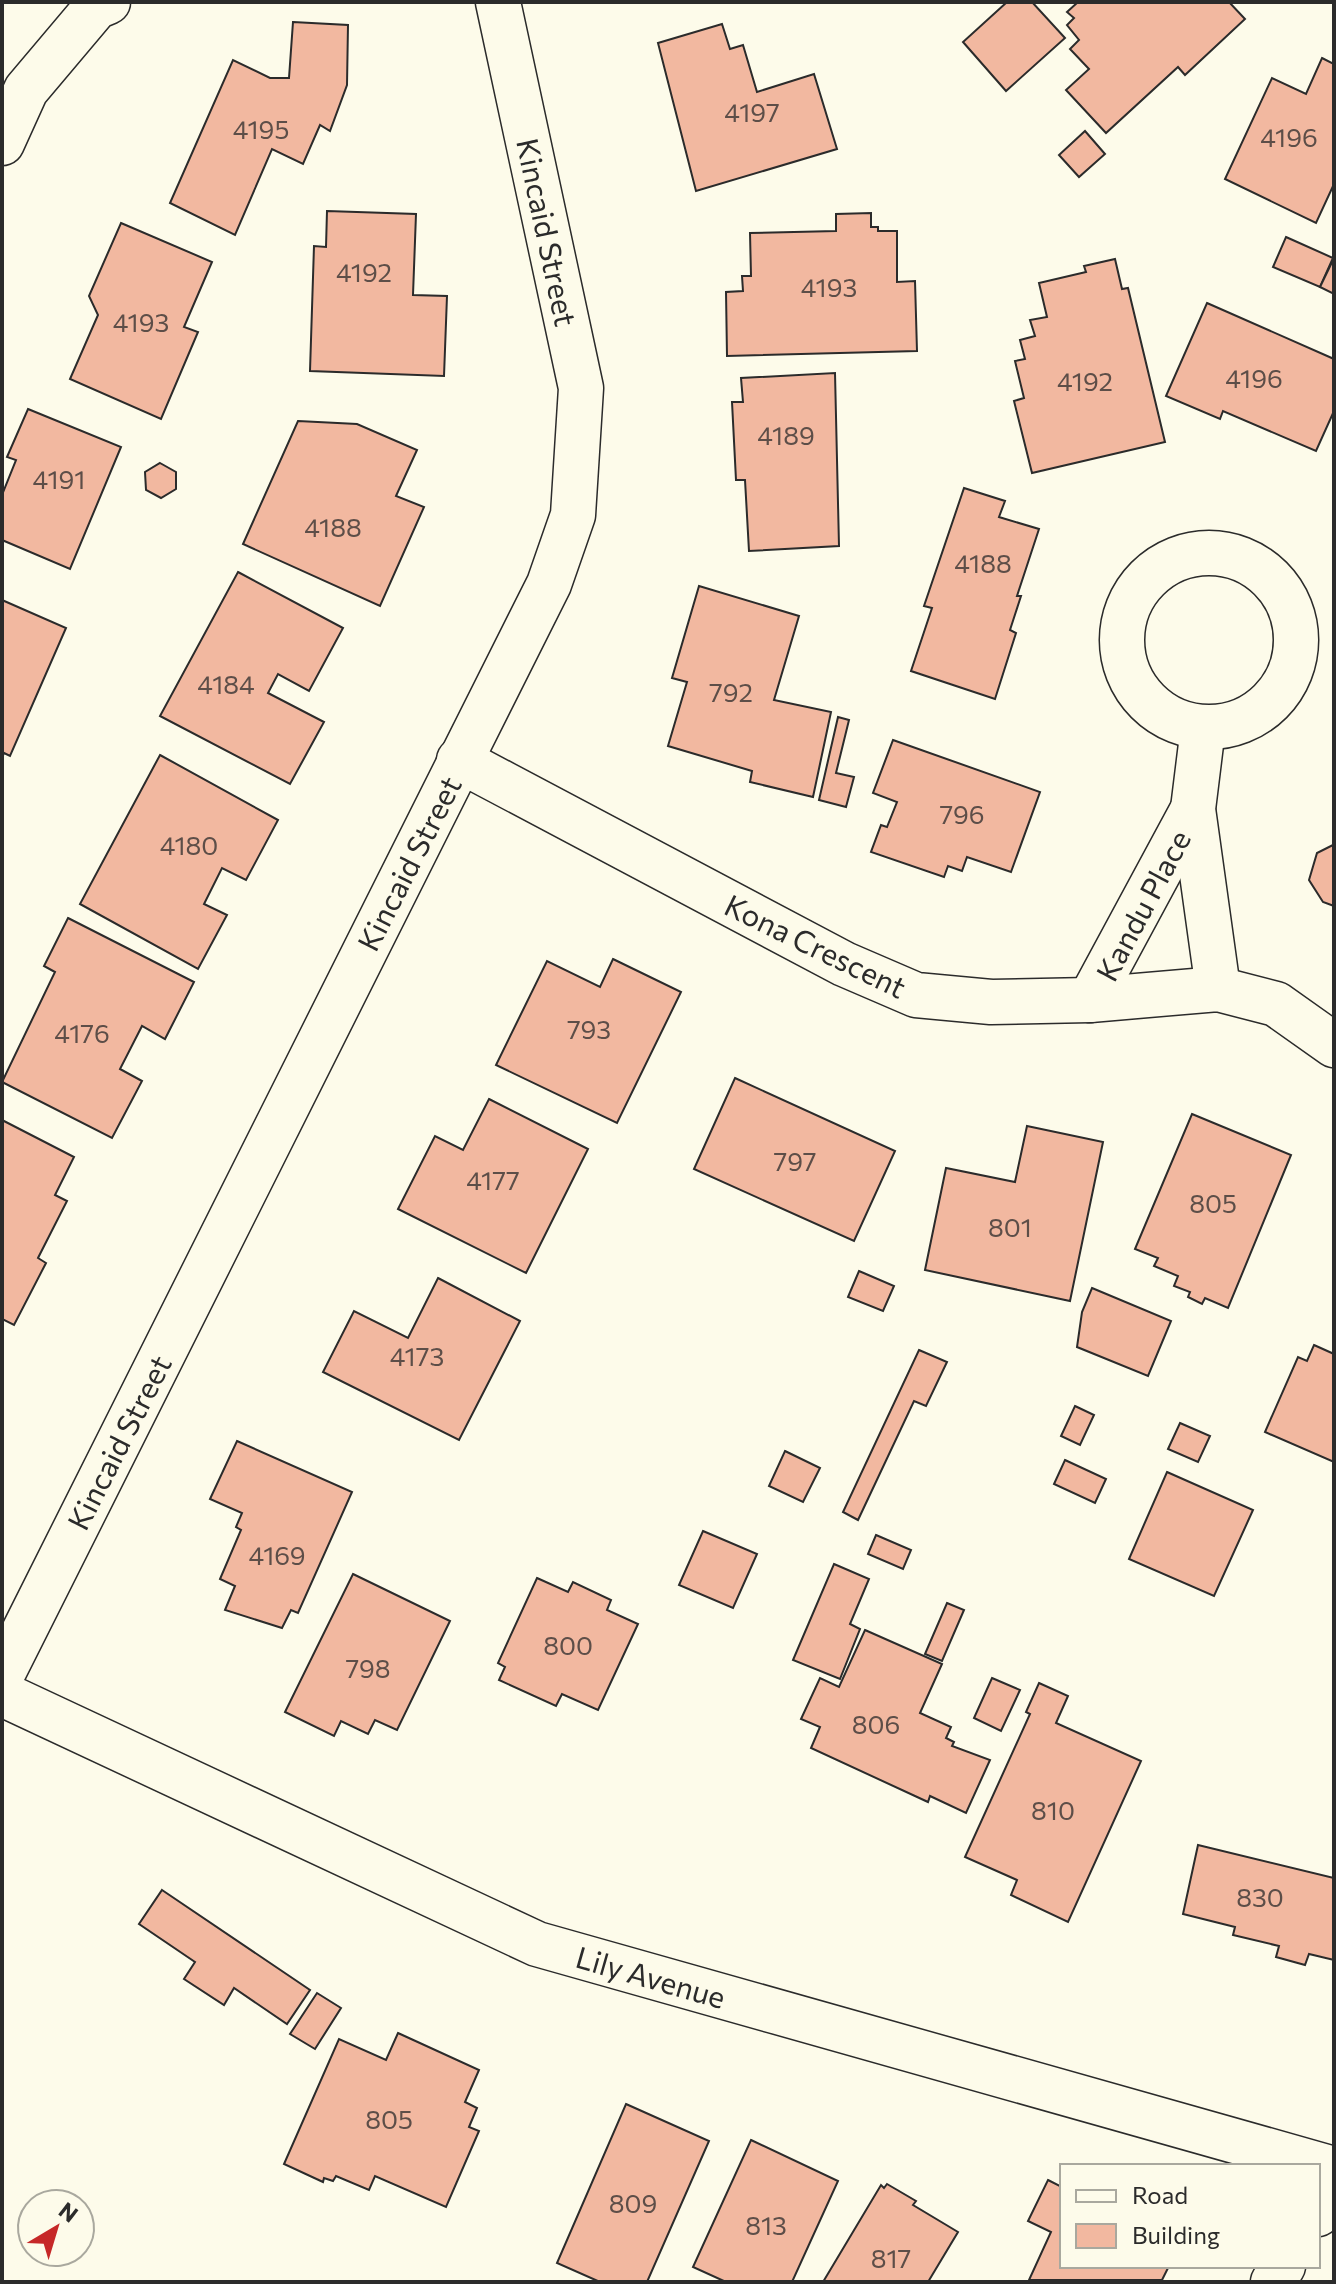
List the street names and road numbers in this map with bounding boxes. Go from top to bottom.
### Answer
street label: Kincaid Street [510,135,586,329]
street label: Kincaid Street [348,769,468,957]
street label: Kandu Place [1087,823,1197,987]
street label: Kona Crescent [719,885,913,1005]
street label: Kincaid Street [58,1348,178,1536]
street label: Lily Avenue [572,1937,730,2015]

